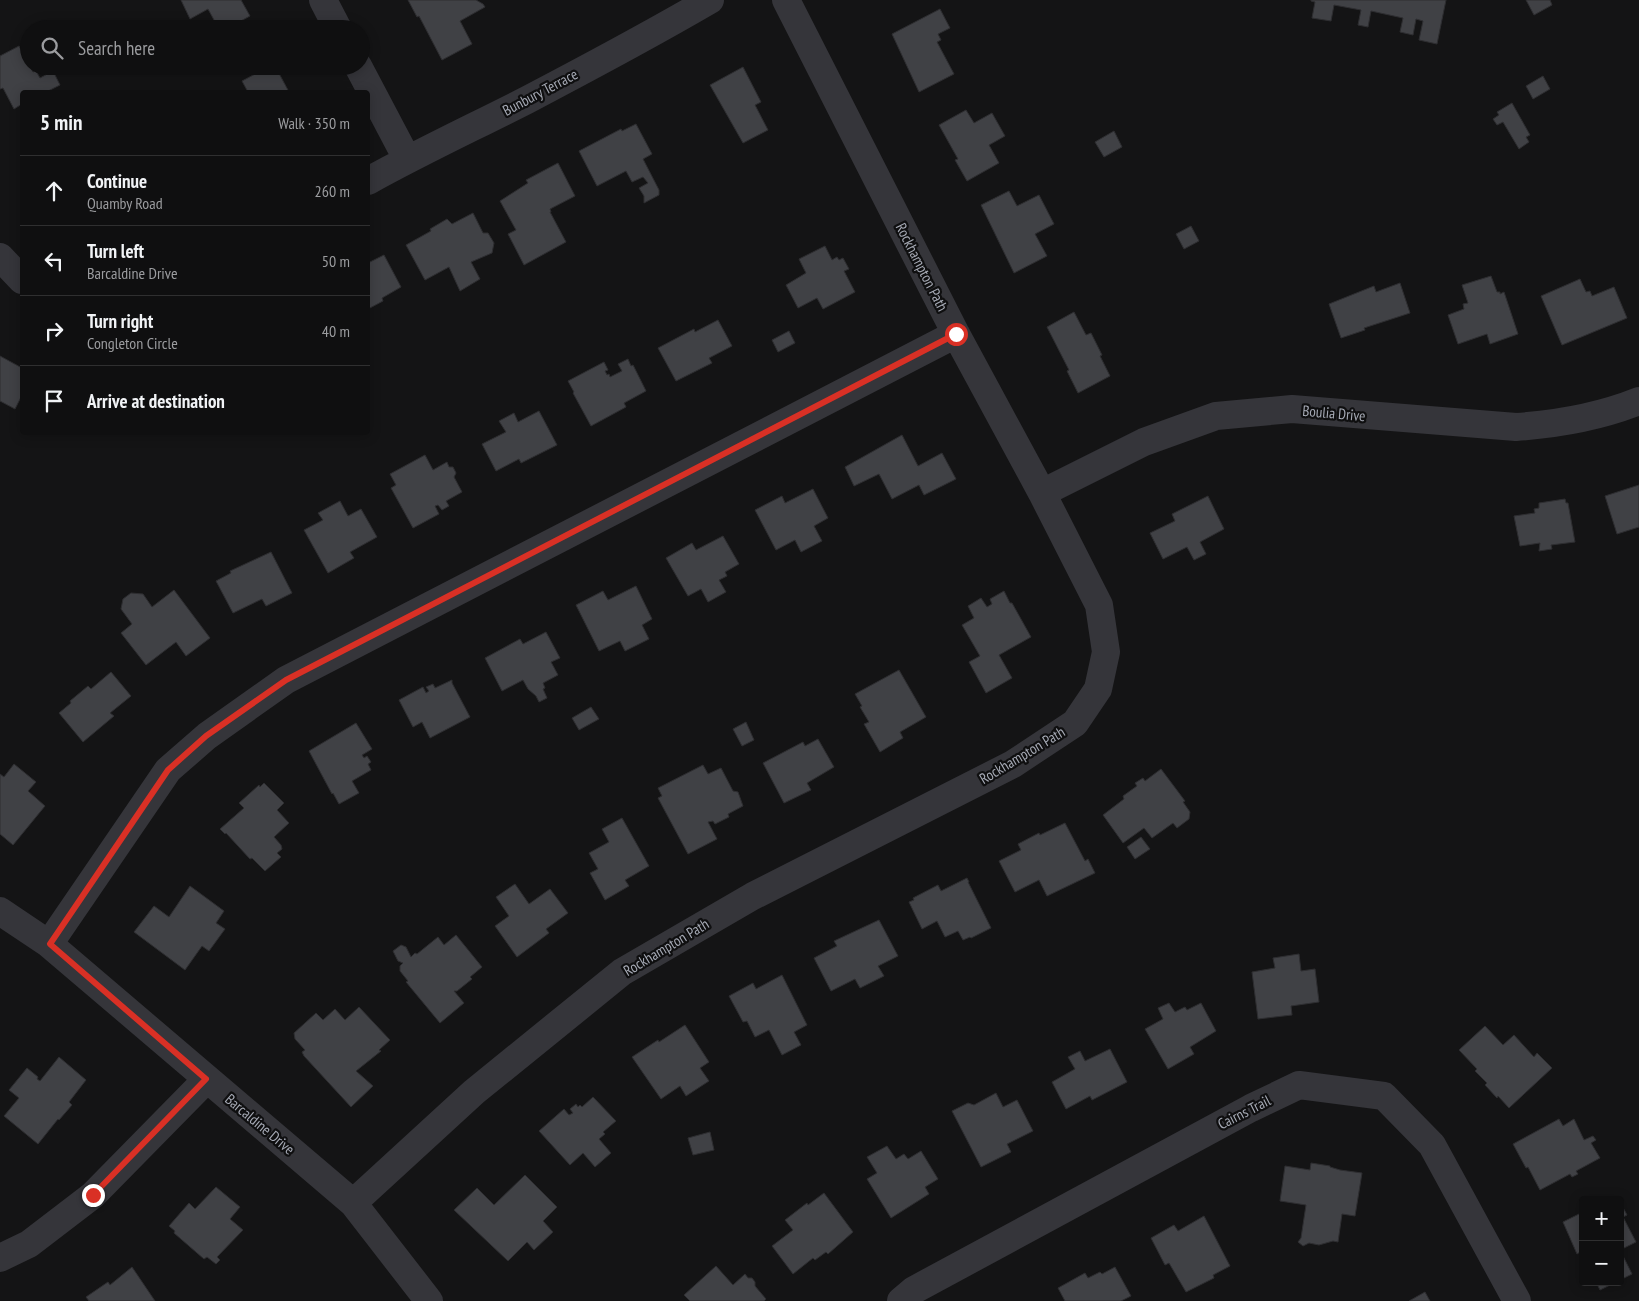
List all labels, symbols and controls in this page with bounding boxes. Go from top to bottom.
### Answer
search box [20,20,370,75]
icon: search [38,34,66,62]
text: Search here [78,36,155,60]
street label: Bunbury Terrace [499,64,581,120]
text: 5 min [40,109,82,136]
text: Walk · 350 m [278,113,350,133]
text: Continue [87,169,147,193]
icon: ahead [40,177,68,205]
text: 260 m [315,181,350,201]
text: Quamby Road [87,193,163,213]
street label: Rockhampton Path [892,220,952,314]
text: Turn left [87,239,144,263]
icon: left [40,247,68,275]
text: 50 m [322,251,350,271]
text: Barcaldine Drive [87,263,178,283]
text: Turn right [87,309,153,333]
icon: right [40,317,68,345]
text: 40 m [322,321,350,341]
route start [945,323,968,346]
text: Congleton Circle [87,333,178,353]
icon: arrive [40,387,68,415]
text: Arrive at destination [87,389,225,413]
street label: Boulia Drive [1302,401,1366,425]
street label: Rockhampton Path [976,722,1068,788]
street label: Rockhampton Path [620,914,712,980]
street label: Barcaldine Drive [221,1089,299,1159]
street label: Cairns Trail [1214,1090,1274,1133]
route end [82,1184,105,1207]
map controls [1579,1196,1624,1286]
button: + [1579,1196,1624,1241]
button: − [1579,1241,1624,1286]

